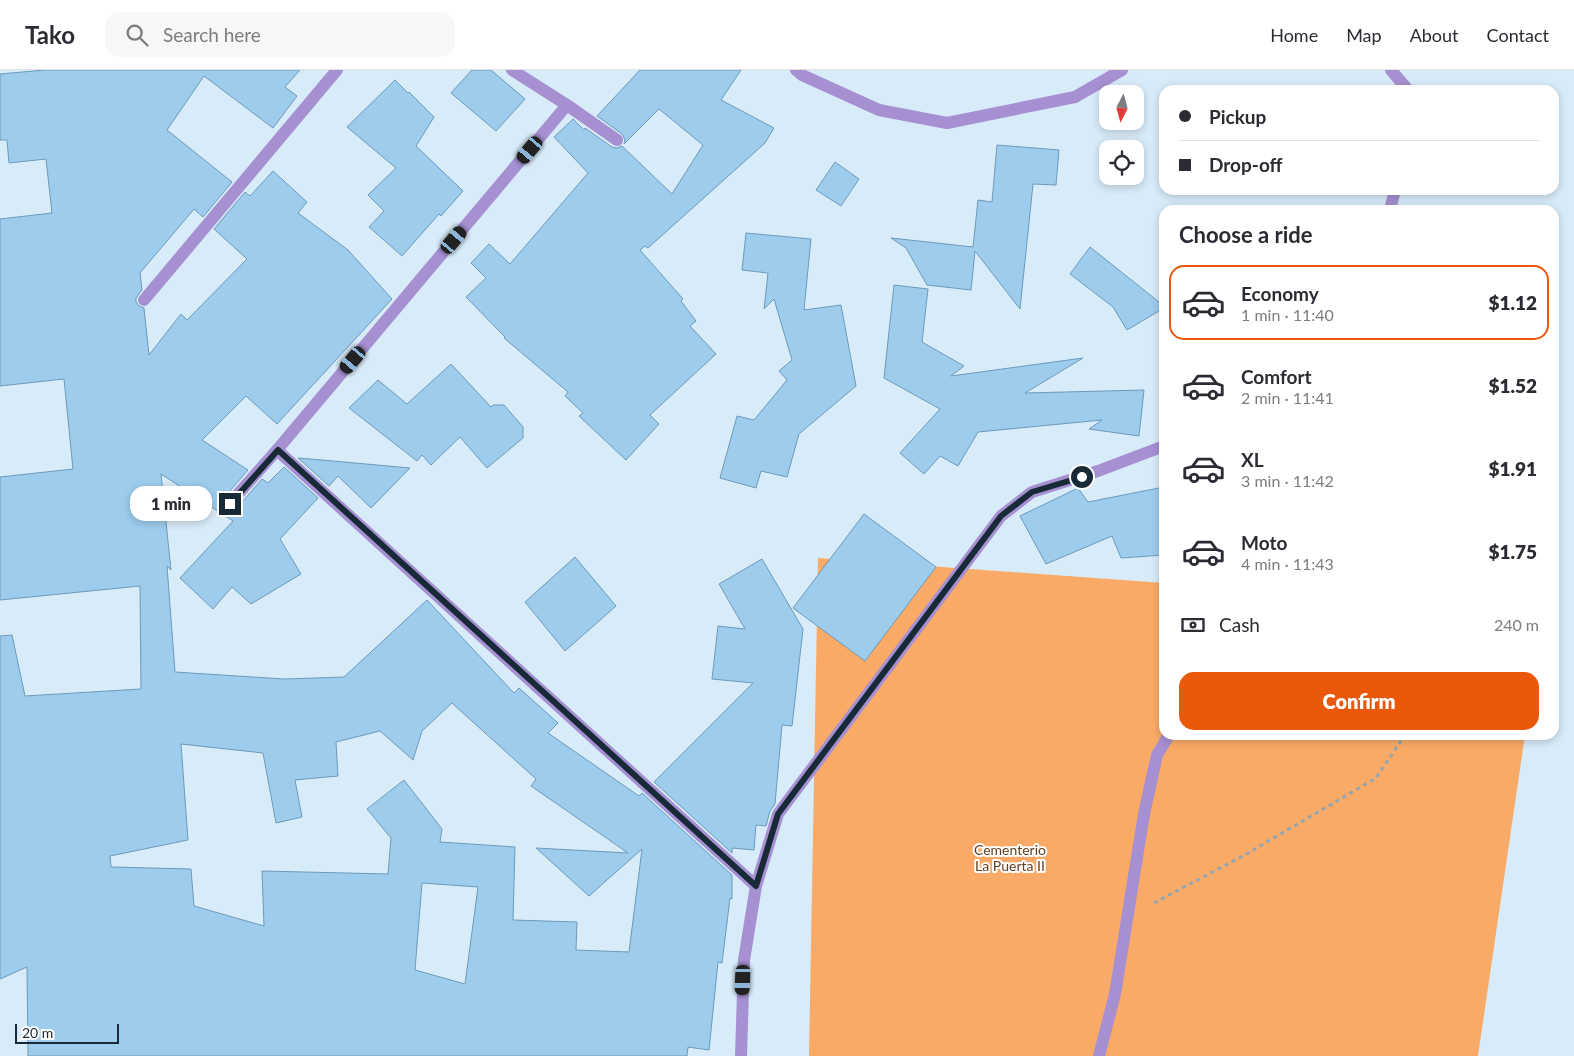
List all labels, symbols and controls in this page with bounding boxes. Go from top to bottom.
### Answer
search box [105,12,455,57]
text: Tako [25,20,75,49]
icon: search [123,21,151,49]
text: Search here [163,23,261,46]
text: Home [1270,24,1318,46]
text: Map [1346,24,1382,46]
text: About [1410,24,1459,46]
text: Contact [1487,24,1549,46]
north arrow [1099,85,1144,130]
map controls [1099,85,1144,185]
text: Pickup [1209,105,1266,128]
car [514,134,545,166]
button: locate [1099,140,1144,185]
text: Drop-off [1209,153,1283,176]
text: Choose a ride [1179,221,1313,248]
car [438,224,469,256]
icon: car [1181,280,1226,325]
text: Economy [1241,282,1319,305]
text: $1.12 [1488,291,1537,314]
text: 1 min · 11:40 [1241,305,1334,324]
car [337,344,368,376]
icon: car [1181,363,1226,408]
text: Comfort [1241,365,1312,388]
text: $1.52 [1488,374,1537,397]
text: 2 min · 11:41 [1241,388,1334,407]
icon: car [1181,446,1226,491]
text: XL [1241,448,1264,471]
text: $1.91 [1488,457,1537,480]
route start [1071,466,1093,488]
text: 3 min · 11:42 [1241,471,1334,490]
callout: 1 min [130,486,212,522]
route end [219,493,241,515]
text: 1 min [151,494,191,513]
icon: car [1181,529,1226,574]
text: Moto [1241,531,1287,554]
text: $1.75 [1488,540,1537,563]
text: 4 min · 11:43 [1241,554,1334,573]
icon: cash [1179,611,1207,639]
text: Cash [1219,613,1260,636]
text: 240 m [1494,615,1539,634]
button: Confirm [1179,672,1539,730]
park label: Cementerio La Puerta II [974,841,1046,874]
car [734,965,751,995]
scale bar [15,1021,119,1044]
text: 20 m [22,1024,53,1041]

